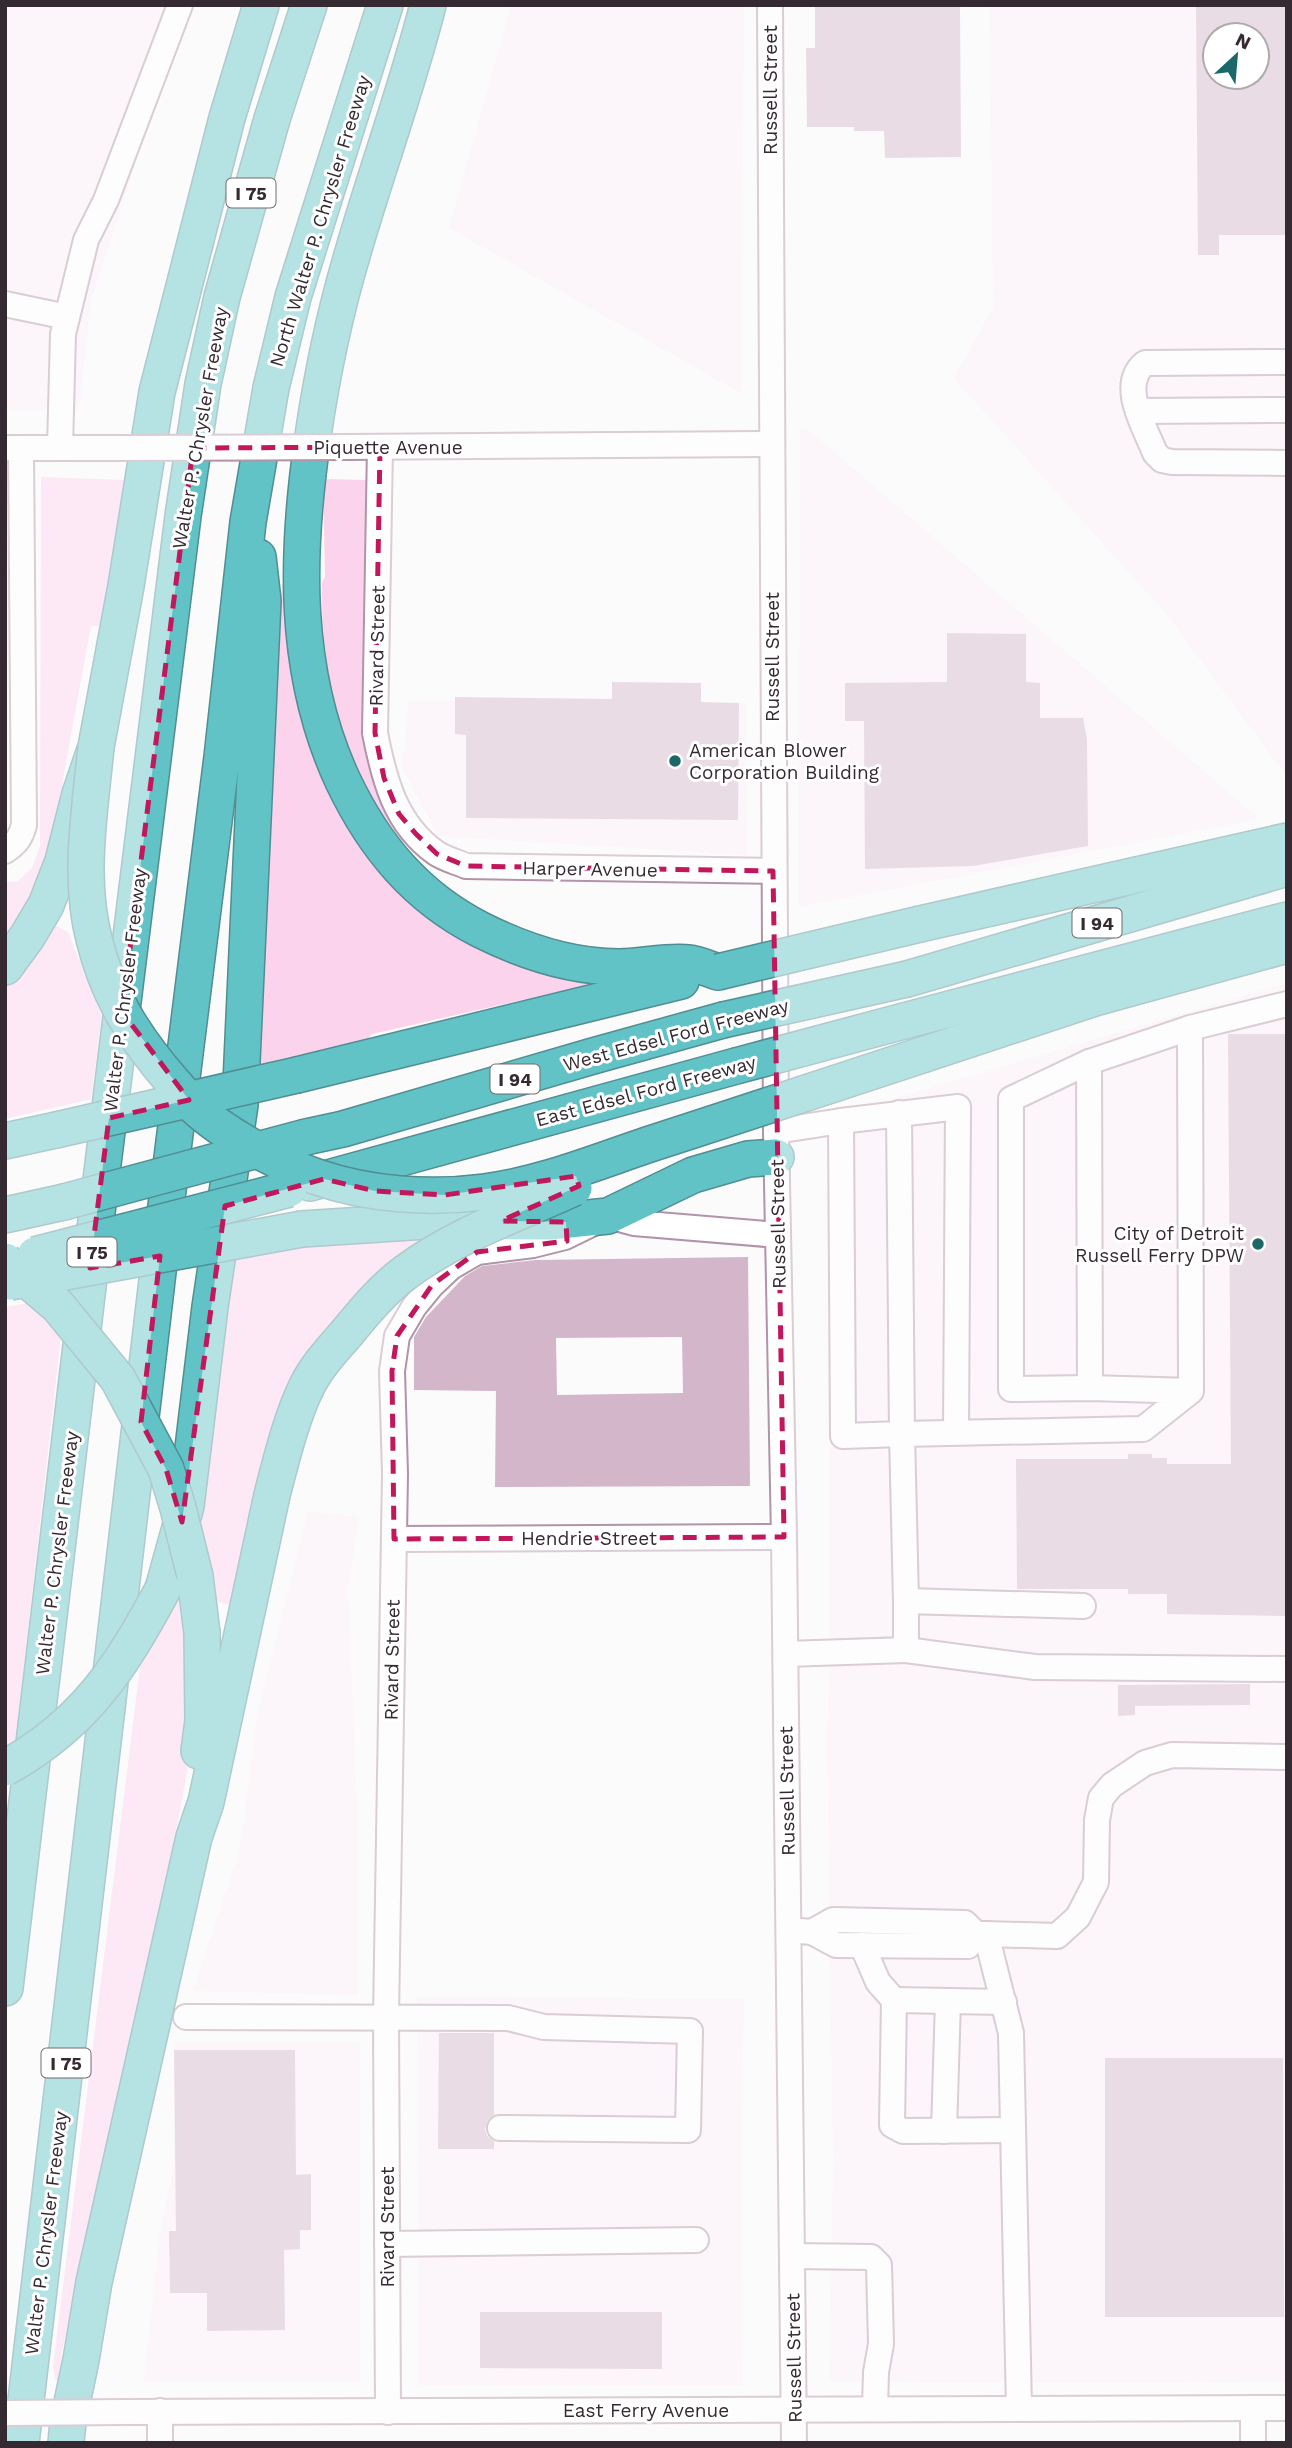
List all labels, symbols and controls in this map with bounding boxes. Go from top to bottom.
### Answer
north arrow [1201,21,1271,91]
street label: Russell Street [759,25,782,155]
text: N [1232,28,1255,55]
street label: North Walter P. Chrysler Freeway [265,72,375,370]
road number: I 75 [226,178,276,208]
street label: Walter P. Chrysler Freeway [167,305,233,551]
street label: Piquette Avenue [313,436,463,459]
street label: Rivard Street [364,585,390,707]
street label: Russell Street [761,592,784,722]
place label: American Blower Corporation Building [689,739,880,784]
marker: American Blower Corporation Building [667,753,683,769]
street label: Harper Avenue [522,856,658,882]
street label: Walter P. Chrysler Freeway [99,867,151,1113]
road number: I 94 [1072,908,1122,938]
street label: West Edsel Ford Freeway [561,994,792,1076]
street label: East Edsel Ford Freeway [533,1050,759,1131]
road number: I 94 [490,1064,540,1094]
street label: Russell Street [765,1159,791,1289]
place label: City of Detroit Russell Ferry DPW [1075,1222,1244,1267]
marker: City of Detroit Russell Ferry DPW [1250,1236,1266,1252]
road number: I 75 [68,1238,116,1266]
street label: Walter P. Chrysler Freeway [31,1430,83,1676]
street label: Hendrie Street [521,1527,657,1550]
street label: Rivard Street [379,1599,405,1721]
street label: Russell Street [774,1726,800,1856]
road number: I 75 [42,2048,90,2078]
street label: Walter P. Chrysler Freeway [20,2110,72,2356]
street label: Rivard Street [376,2166,399,2288]
street label: Russell Street [781,2293,807,2423]
street label: East Ferry Avenue [563,2399,729,2422]

